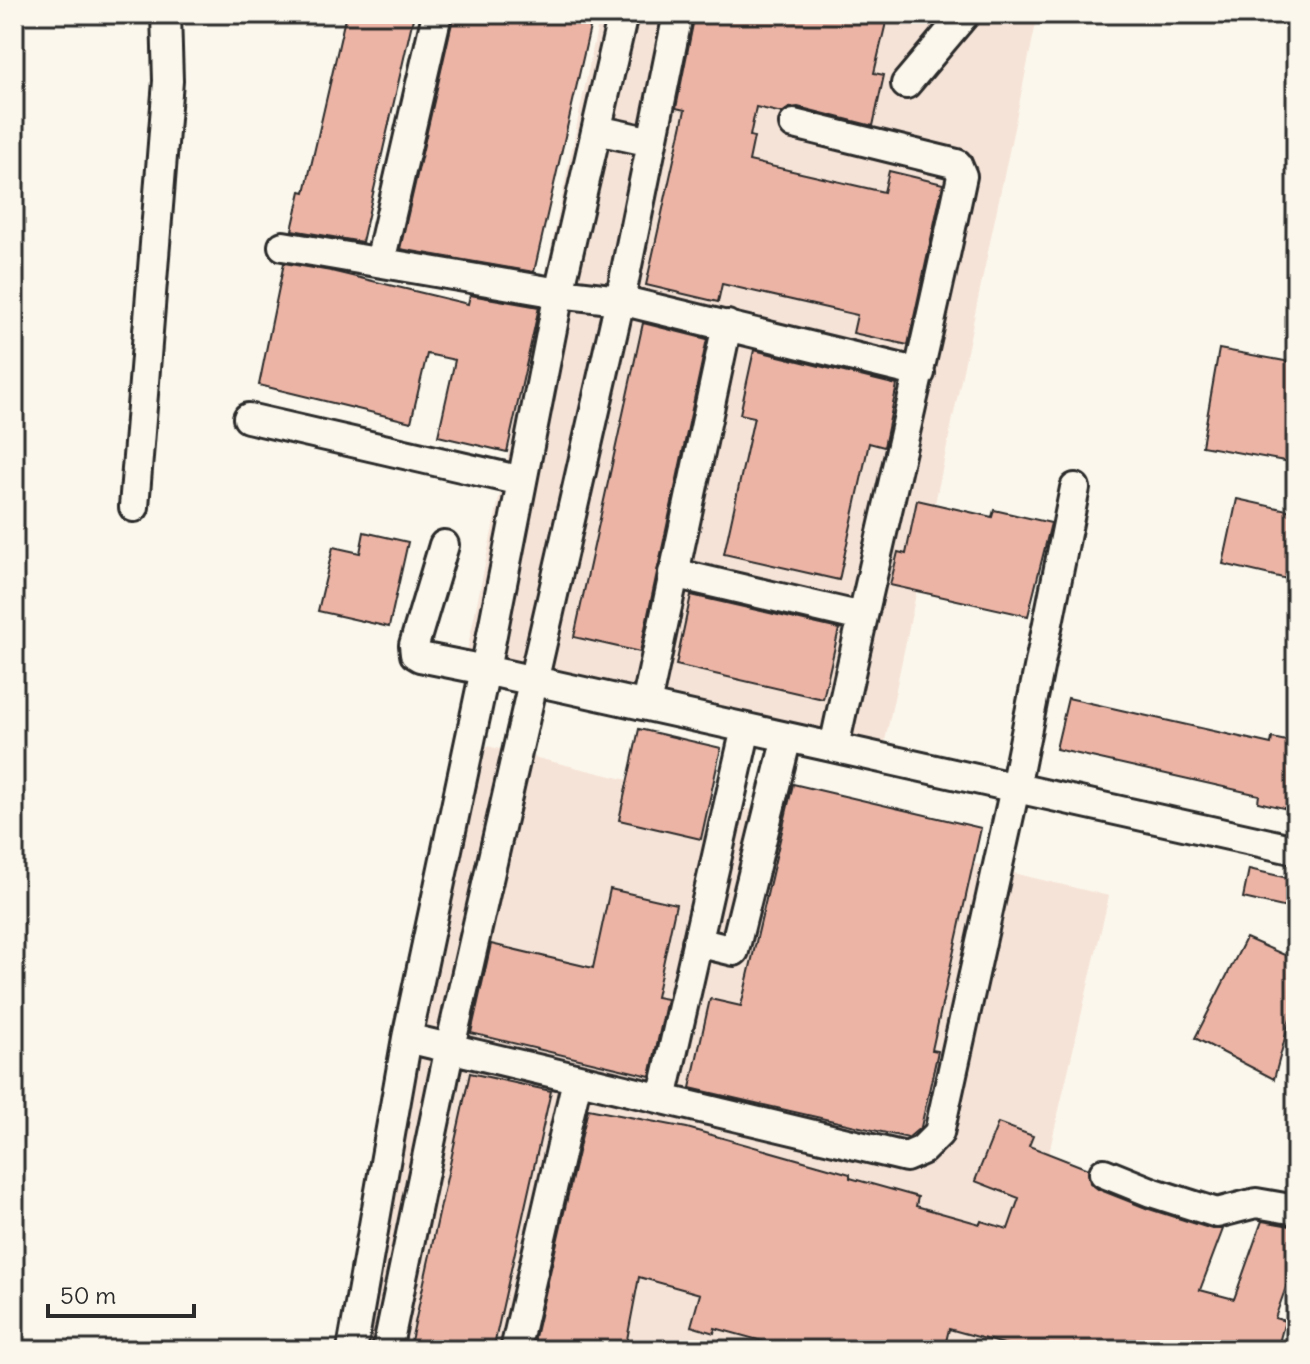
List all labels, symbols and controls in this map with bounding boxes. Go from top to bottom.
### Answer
scale bar [48,1268,194,1318]
text: 50 m [60,1280,116,1310]

